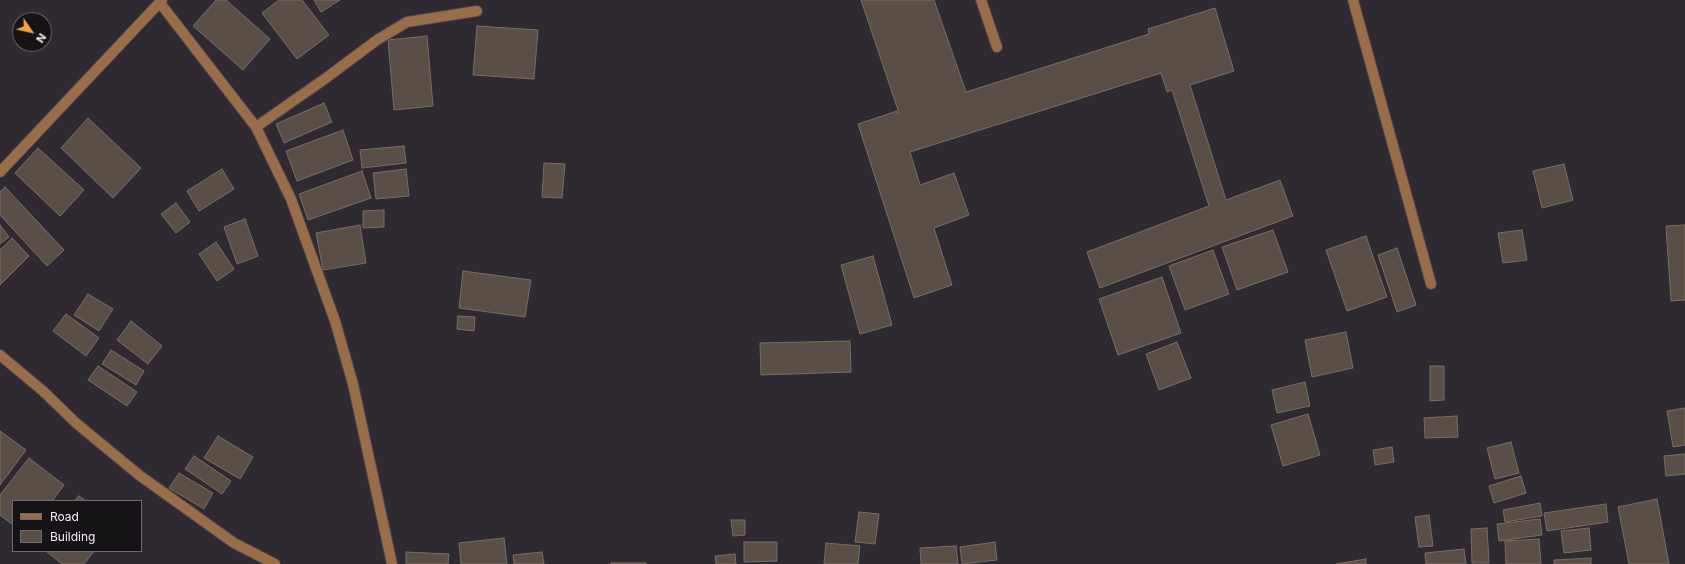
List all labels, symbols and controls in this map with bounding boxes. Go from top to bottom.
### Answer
north arrow [12,12,52,52]
text: N [33,31,49,46]
legend [12,500,142,552]
text: Road [50,509,79,524]
text: Building [50,529,95,544]

